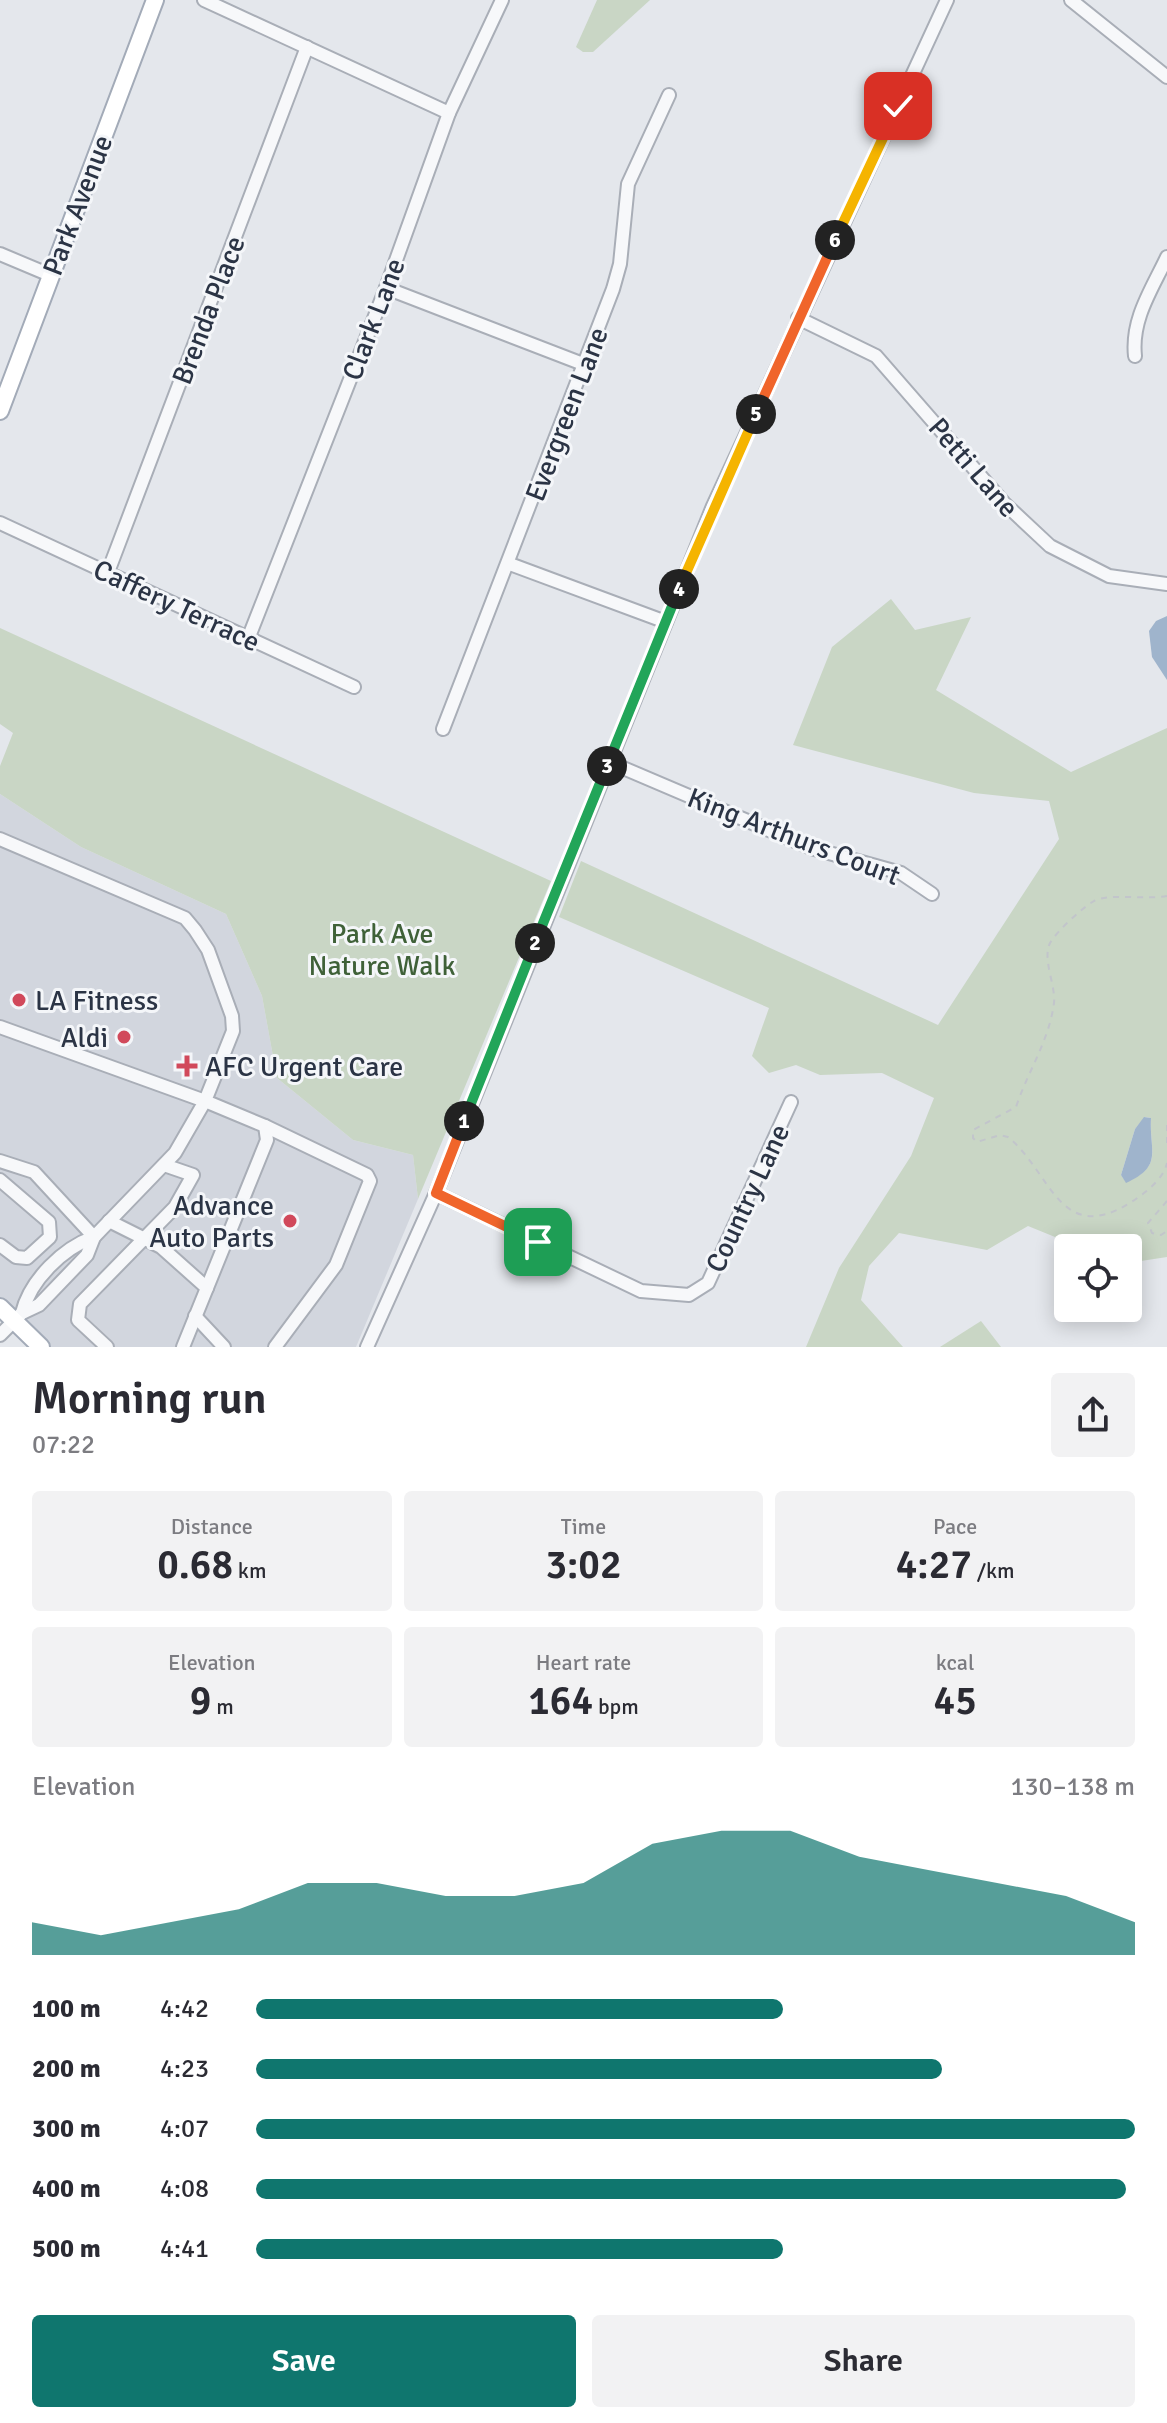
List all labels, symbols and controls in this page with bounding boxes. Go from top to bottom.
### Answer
pin [864,72,932,140]
icon: check [876,84,920,128]
street label: Park Avenue [36,130,120,280]
pin: 6 [815,220,855,260]
text: 6 [829,226,841,253]
street label: Brenda Place [165,231,253,389]
street label: Clark Lane [335,254,413,385]
street label: Evergreen Lane [518,323,616,506]
pin: 5 [736,394,776,434]
text: 5 [750,400,762,427]
street label: Petti Lane [921,411,1026,524]
street label: Caffery Terrace [88,552,265,659]
pin: 4 [659,569,699,609]
text: 4 [673,575,685,602]
pin: 3 [587,746,627,786]
text: 3 [601,752,613,779]
street label: King Arthurs Court [683,781,905,893]
park label: Park Ave Nature Walk [308,917,456,983]
pin: 2 [515,923,555,963]
text: 2 [529,929,541,956]
place label: LA Fitness [35,984,158,1018]
marker: LA Fitness [10,991,28,1009]
place label: Aldi [61,1021,108,1055]
marker: Aldi [115,1028,133,1046]
place label: AFC Urgent Care [205,1050,403,1084]
marker: AFC Urgent Care [176,1055,198,1077]
pin: 1 [444,1101,484,1141]
text: 1 [458,1107,470,1134]
street label: Country Lane [699,1119,797,1278]
place label: Advance Auto Parts [149,1189,274,1255]
pin [504,1208,572,1276]
marker: Advance Auto Parts [281,1212,299,1230]
icon: arrive [516,1220,560,1264]
map controls [1054,1234,1142,1322]
button: locate [1054,1234,1142,1322]
text: Morning run [32,1372,267,1426]
button: share [1051,1373,1135,1457]
text: 07:22 [32,1429,95,1461]
text: Distance [171,1513,253,1540]
text: Time [561,1513,606,1540]
text: Pace [933,1513,977,1540]
text: 0.68 [157,1540,233,1590]
text: 3:02 [545,1540,622,1590]
text: 4:27 [896,1540,972,1590]
text: km [233,1557,266,1584]
text: /km [972,1557,1015,1584]
text: Elevation [168,1649,256,1676]
text: Heart rate [536,1649,631,1676]
text: kcal [936,1649,974,1676]
text: 9 [190,1676,211,1726]
text: 164 [528,1676,593,1726]
text: 45 [934,1676,977,1726]
text: m [211,1693,234,1720]
text: bpm [593,1693,639,1720]
text: Elevation [32,1771,136,1803]
text: 130–138 m [1011,1771,1135,1803]
text: 100 m [32,1993,101,2025]
text: 4:42 [160,1993,209,2025]
text: 200 m [32,2053,101,2085]
text: 4:23 [160,2053,209,2085]
text: 300 m [32,2113,101,2145]
text: 4:07 [160,2113,209,2145]
text: 400 m [32,2173,101,2205]
text: 4:08 [160,2173,209,2205]
text: 500 m [32,2233,101,2265]
text: 4:41 [160,2233,209,2265]
button: Save [32,2315,576,2407]
button: Share [592,2315,1135,2407]

